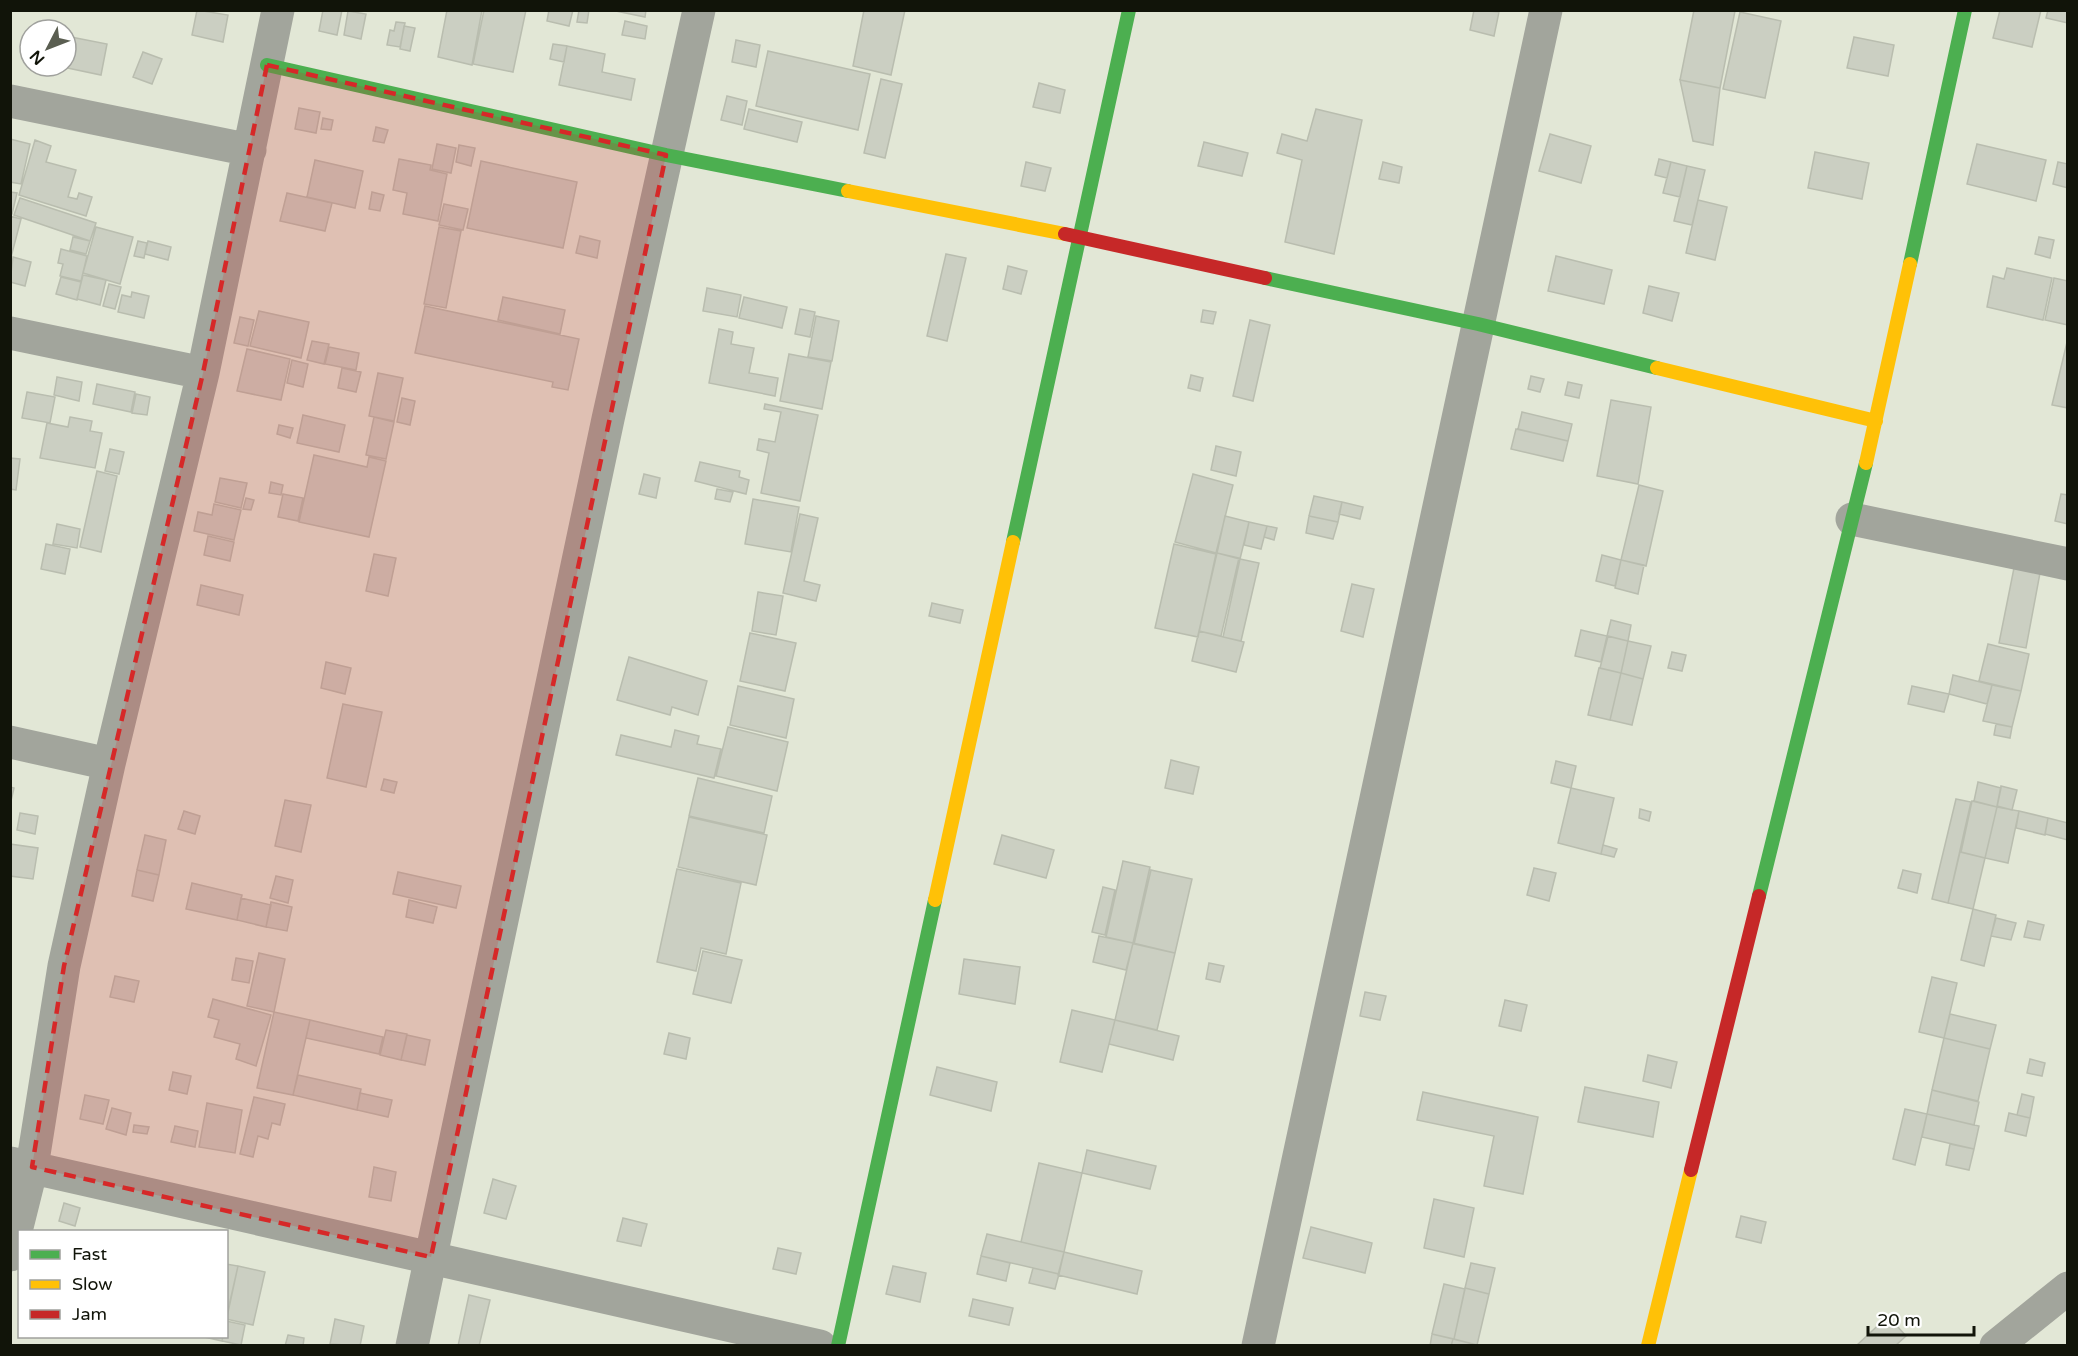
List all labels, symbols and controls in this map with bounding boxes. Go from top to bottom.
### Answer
north arrow [18,18,78,78]
text: N [26,46,49,69]
legend [18,1230,228,1338]
text: Fast [72,1243,107,1265]
text: Slow [72,1273,113,1295]
scale bar [1868,1299,1974,1337]
text: Jam [72,1303,107,1325]
text: 20 m [1877,1309,1921,1331]

